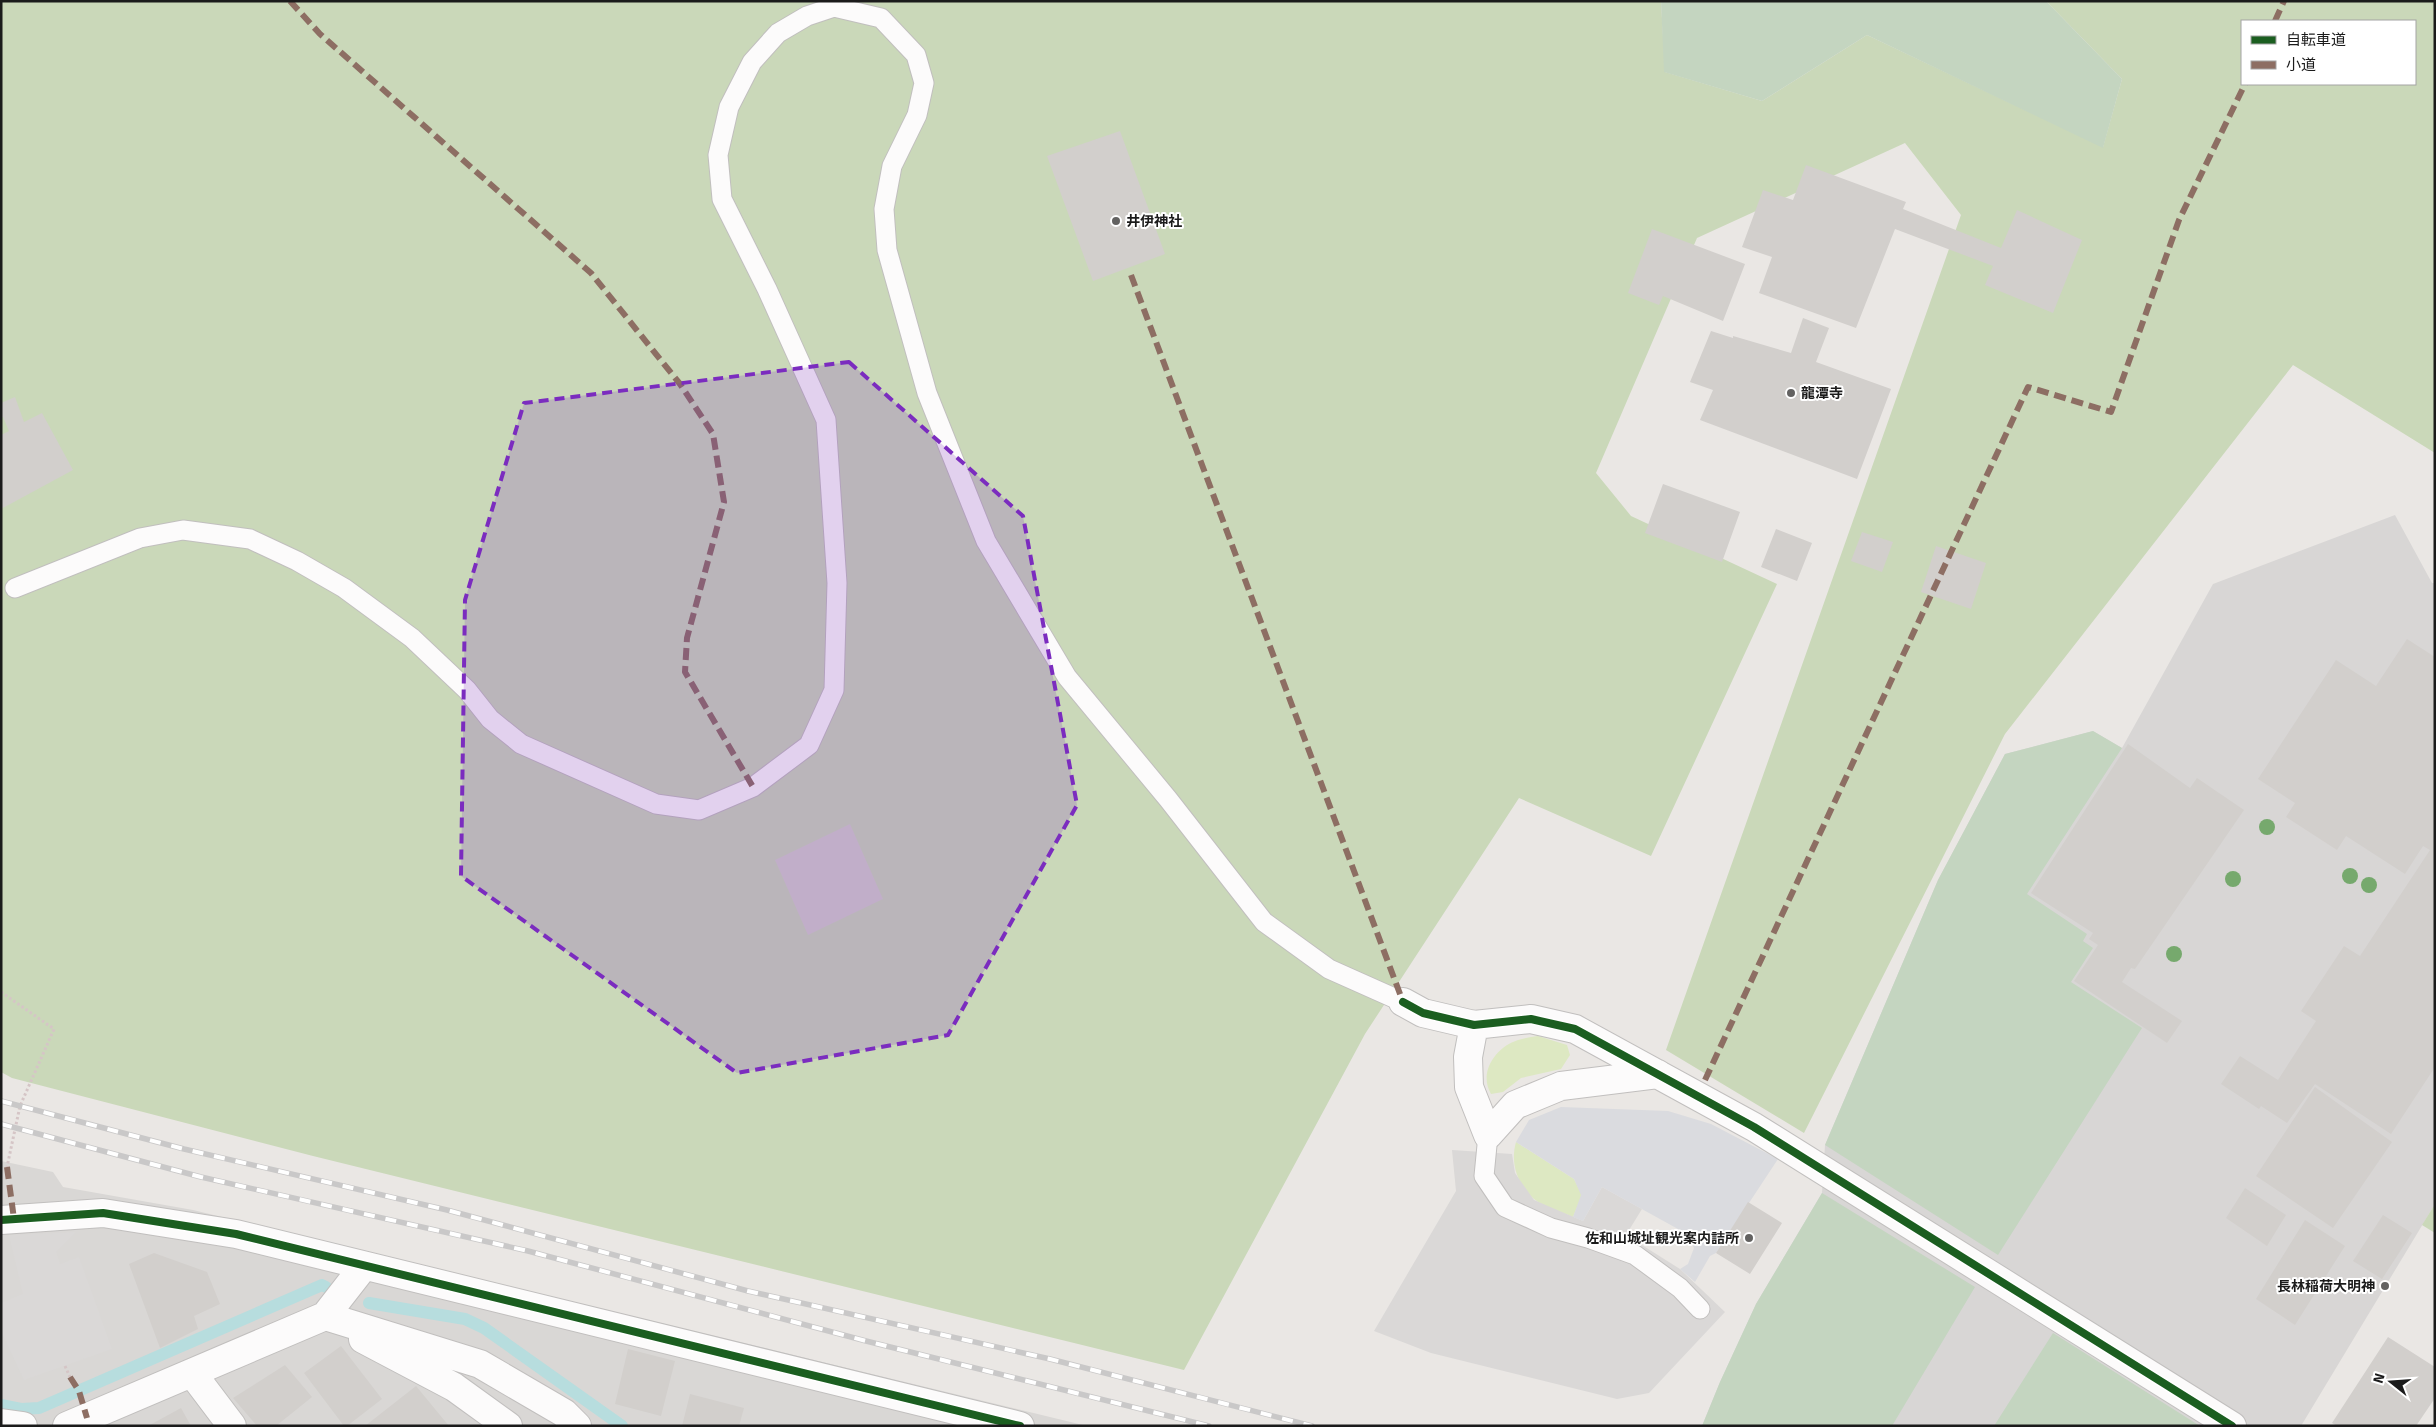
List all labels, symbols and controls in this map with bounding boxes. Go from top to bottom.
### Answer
legend [2241,20,2416,85]
text: 自転車道 [2286,31,2346,49]
text: 小道 [2286,56,2316,74]
place label: 井伊神社 [1126,213,1182,230]
marker: 井伊神社 [1110,215,1122,227]
place label: 龍潭寺 [1801,385,1843,402]
marker: 龍潭寺 [1785,387,1797,399]
place label: 佐和山城址観光案内詰所 [1585,1230,1739,1247]
marker: 佐和山城址観光案内詰所 [1743,1232,1755,1244]
place label: 長林稲荷大明神 [2277,1278,2375,1295]
marker: 長林稲荷大明神 [2379,1280,2391,1292]
north arrow [2366,1357,2416,1407]
text: N [2369,1371,2389,1385]

